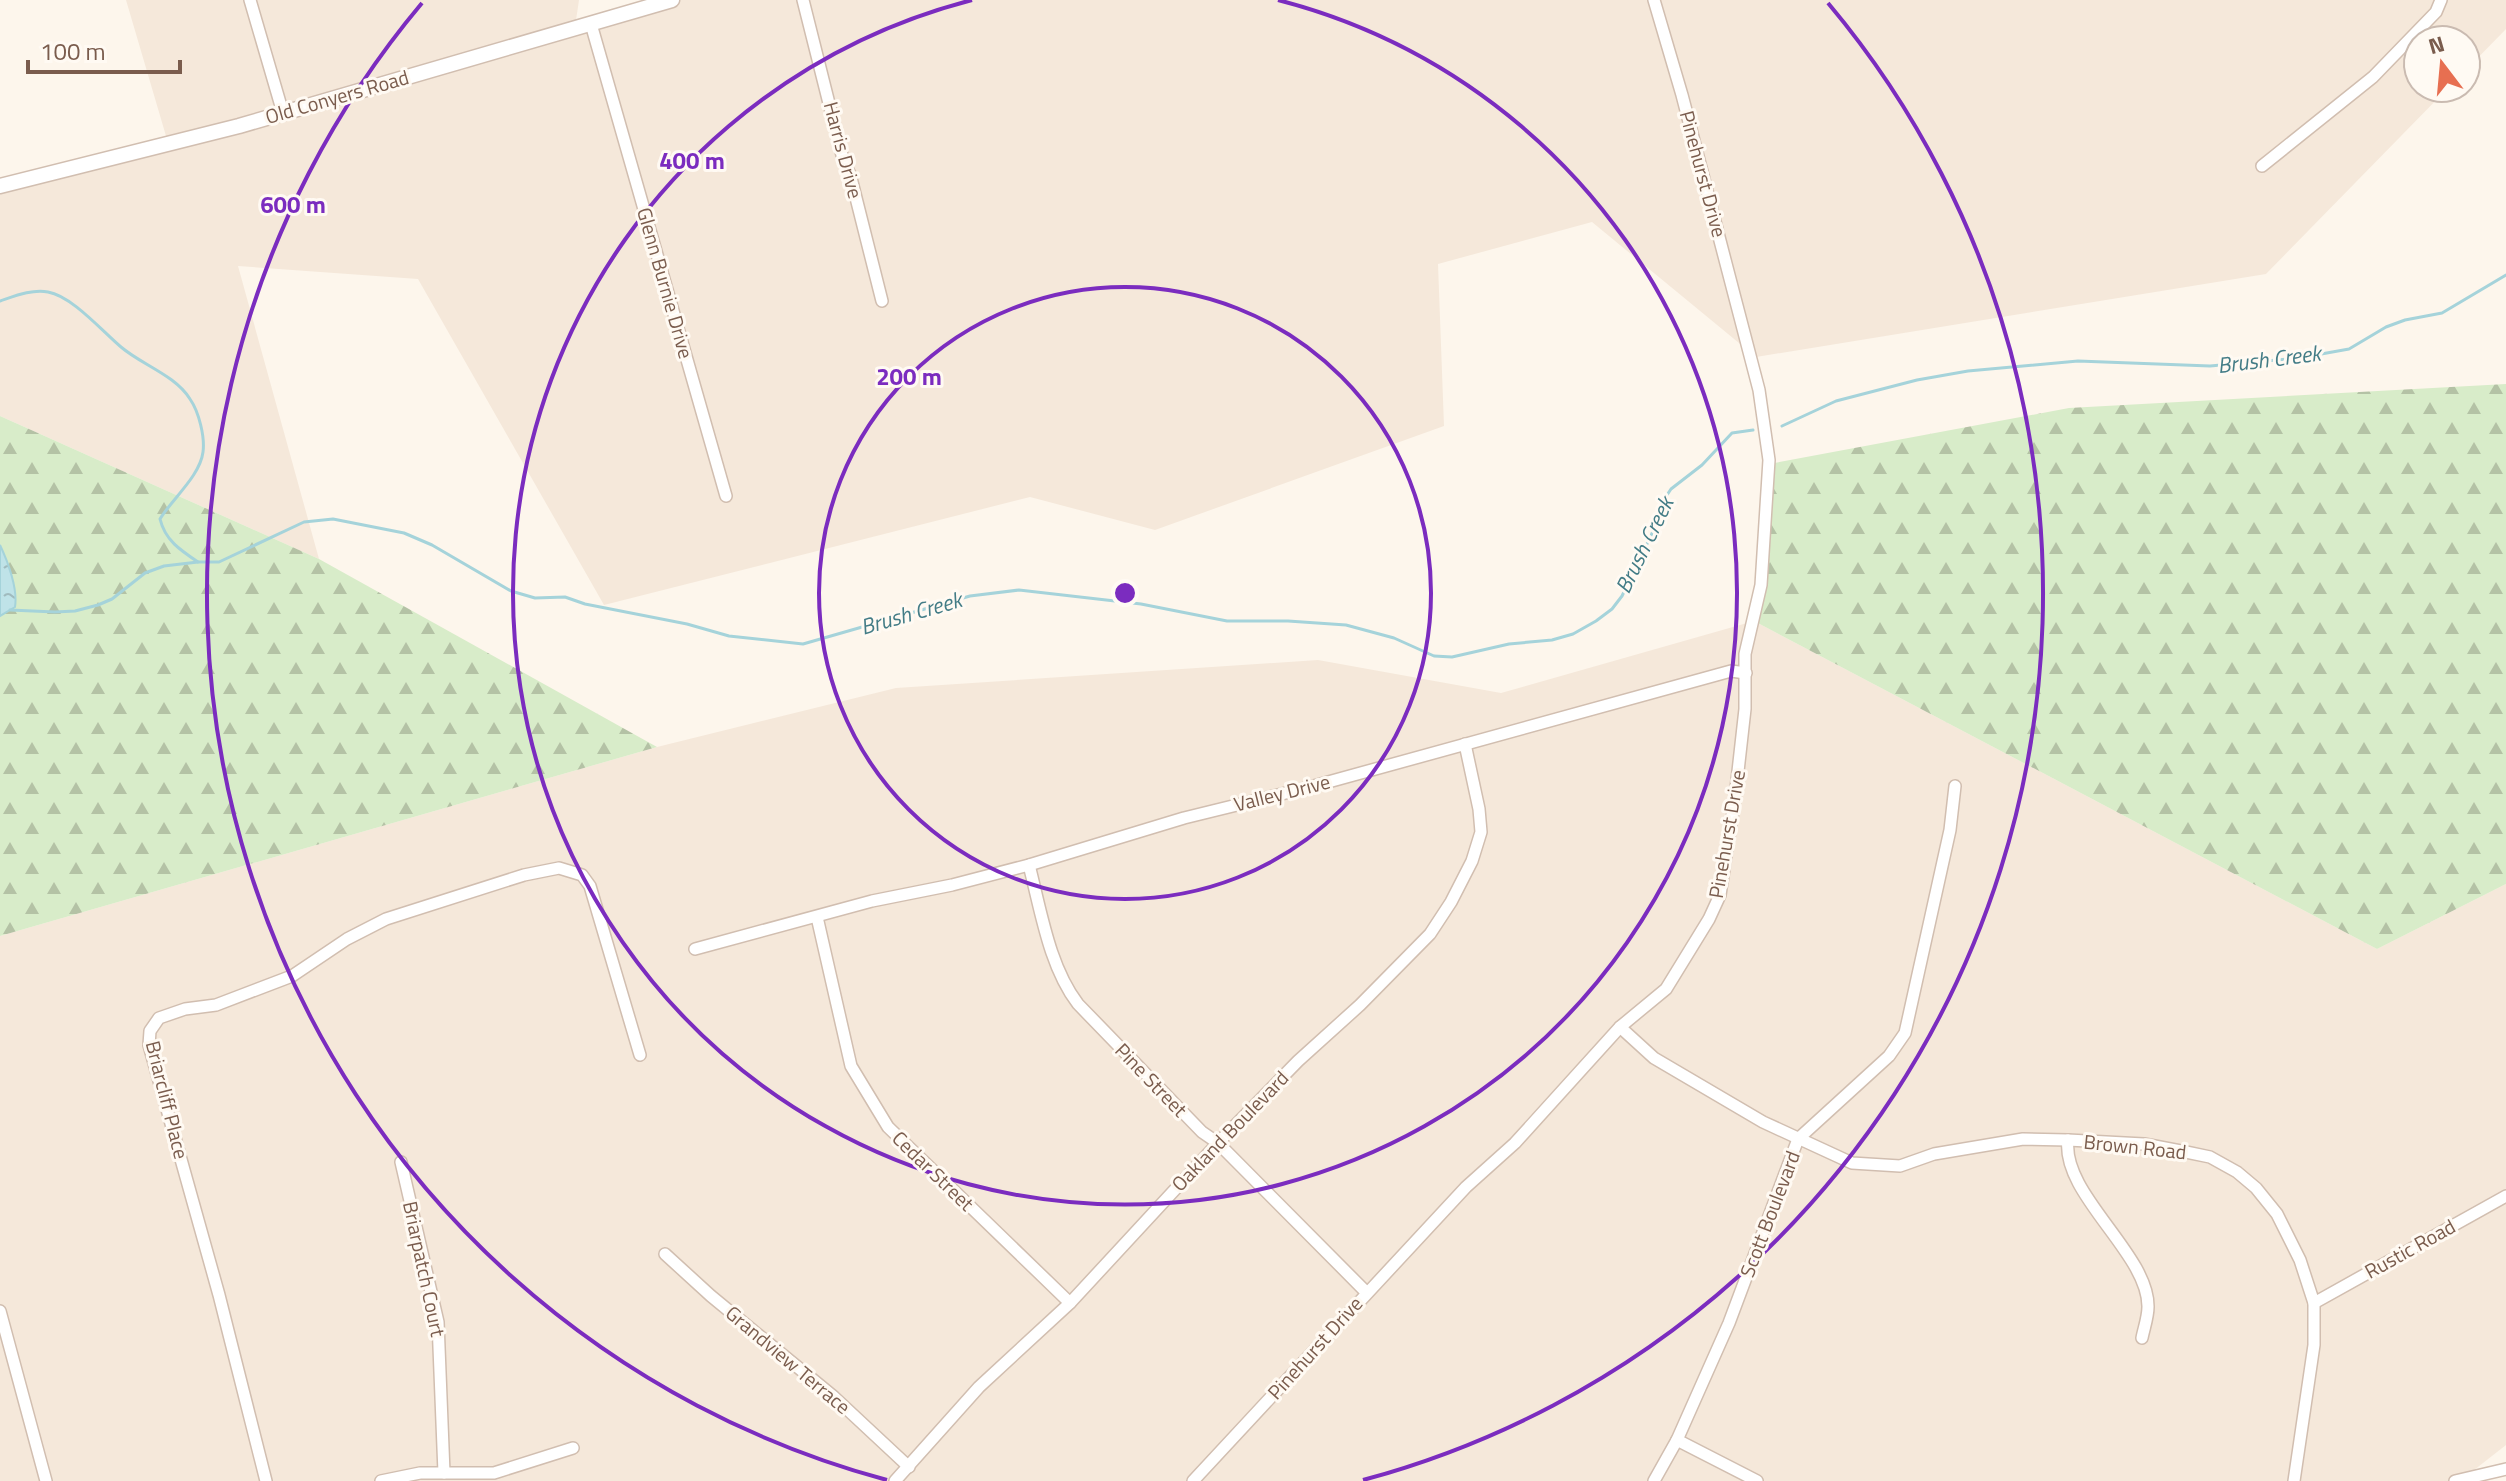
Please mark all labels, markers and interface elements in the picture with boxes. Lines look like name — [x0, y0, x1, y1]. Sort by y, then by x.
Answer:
scale bar — [28, 24, 180, 74]
north arrow — [2402, 24, 2482, 104]
text: N — [2424, 26, 2449, 63]
text: 100 m — [40, 33, 106, 69]
street label: Old Conyers Road — [261, 61, 412, 132]
street label: Harris Drive — [816, 98, 871, 202]
street label: Pinehurst Drive — [1672, 107, 1735, 241]
text: 400 m — [659, 142, 725, 178]
text: 600 m — [260, 186, 326, 222]
street label: Glenn Burnie Drive — [629, 204, 702, 362]
water label: Brush Creek — [2215, 336, 2325, 382]
text: 200 m — [876, 358, 942, 394]
water label: Brush Creek — [1606, 489, 1683, 599]
centre of rings — [1111, 579, 1139, 607]
water label: Brush Creek — [856, 582, 968, 644]
street label: Valley Drive — [1231, 766, 1333, 819]
street label: Pinehurst Drive — [1700, 767, 1753, 901]
street label: Pine Street — [1108, 1035, 1195, 1124]
street label: Briarcliff Place — [138, 1037, 197, 1162]
street label: Oakland Boulevard — [1164, 1063, 1296, 1198]
street label: Cedar Street — [885, 1123, 982, 1218]
street label: Brown Road — [2082, 1126, 2188, 1167]
street label: Scott Boulevard — [1731, 1146, 1808, 1282]
street label: Briarpatch Court — [395, 1198, 454, 1340]
street label: Rustic Road — [2359, 1211, 2461, 1286]
street label: Pinehurst Drive — [1260, 1289, 1370, 1406]
street label: Grandview Terrace — [719, 1298, 858, 1421]

